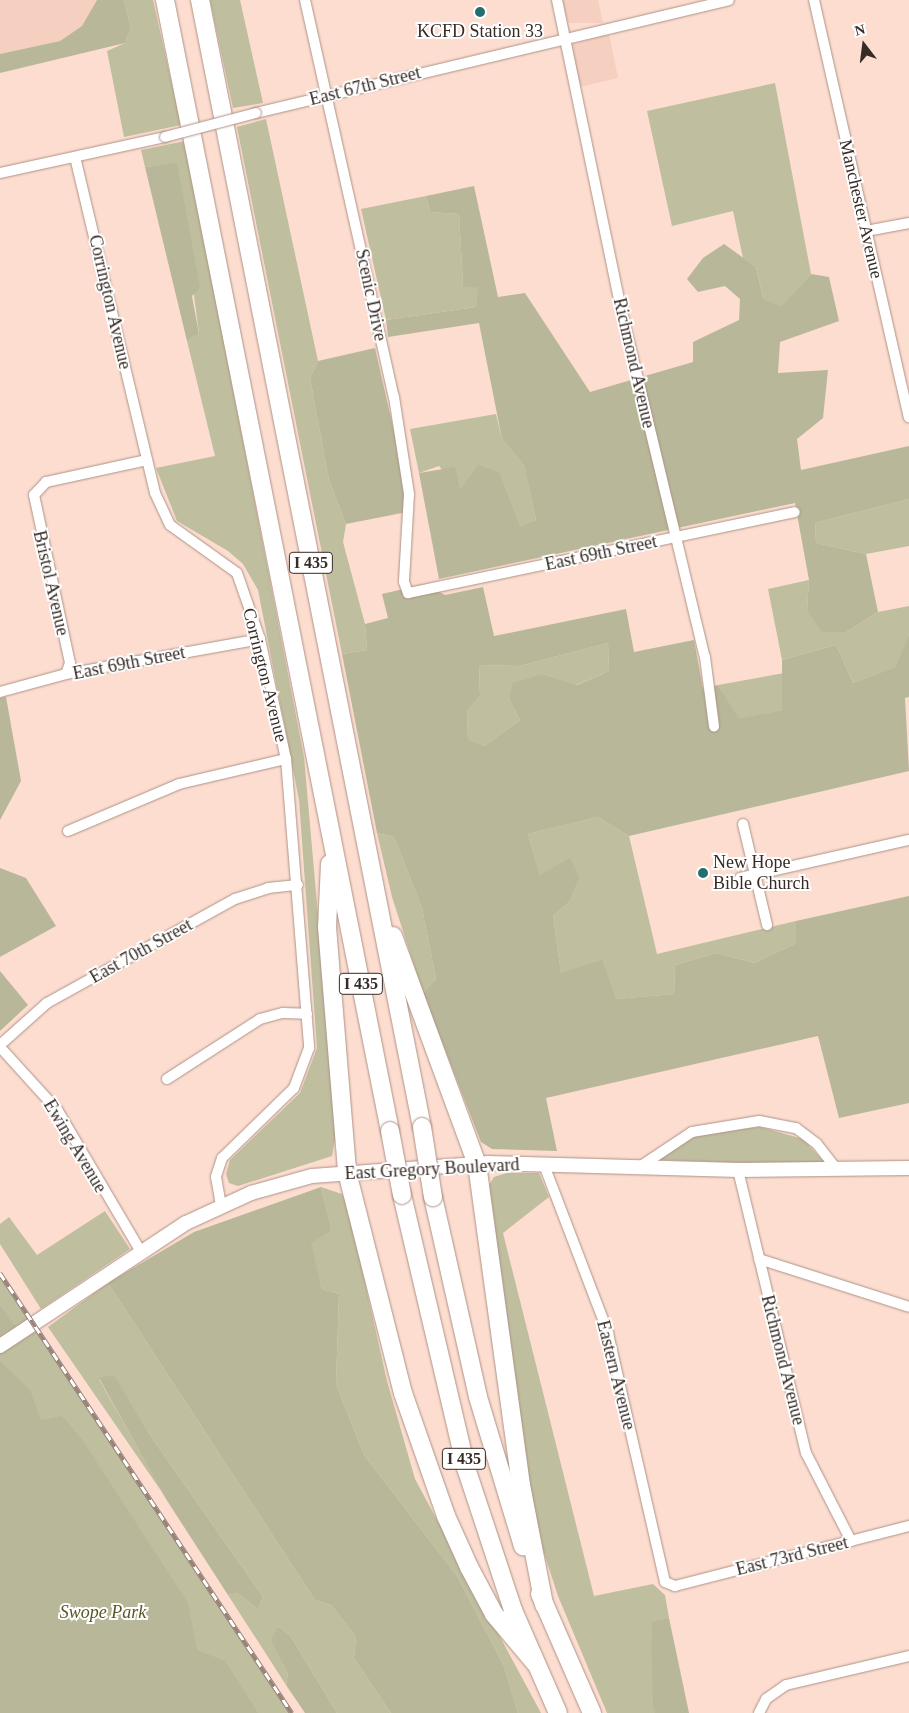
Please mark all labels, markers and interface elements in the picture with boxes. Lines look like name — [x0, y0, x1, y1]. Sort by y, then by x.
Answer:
marker: KCFD Station 33 — [474, 6, 486, 18]
place label: KCFD Station 33 — [417, 20, 543, 42]
north arrow — [839, 20, 889, 70]
text: N — [853, 21, 867, 39]
street label: East 67th Street — [307, 62, 423, 110]
street label: Manchester Avenue — [834, 137, 888, 281]
street label: Corrington Avenue — [84, 232, 136, 372]
street label: Scenic Drive — [351, 247, 391, 343]
street label: Richmond Avenue — [608, 295, 660, 431]
street label: Bristol Avenue — [28, 528, 74, 638]
street label: East 69th Street — [543, 531, 659, 575]
road number: I 435 — [288, 550, 334, 576]
street label: Corrington Avenue — [238, 605, 292, 745]
street label: East 69th Street — [71, 642, 187, 684]
place label: New Hope Bible Church — [713, 852, 809, 894]
marker: New Hope Bible Church — [697, 867, 709, 879]
street label: East 70th Street — [86, 914, 196, 988]
road number: I 435 — [338, 971, 384, 998]
street label: Ewing Avenue — [38, 1095, 112, 1197]
street label: East Gregory Boulevard — [344, 1154, 520, 1184]
street label: Richmond Avenue — [756, 1292, 810, 1428]
street label: Eastern Avenue — [592, 1318, 640, 1432]
road number: I 435 — [442, 1446, 486, 1472]
street label: East 73rd Street — [734, 1532, 850, 1580]
park label: Swope Park — [60, 1601, 146, 1623]

